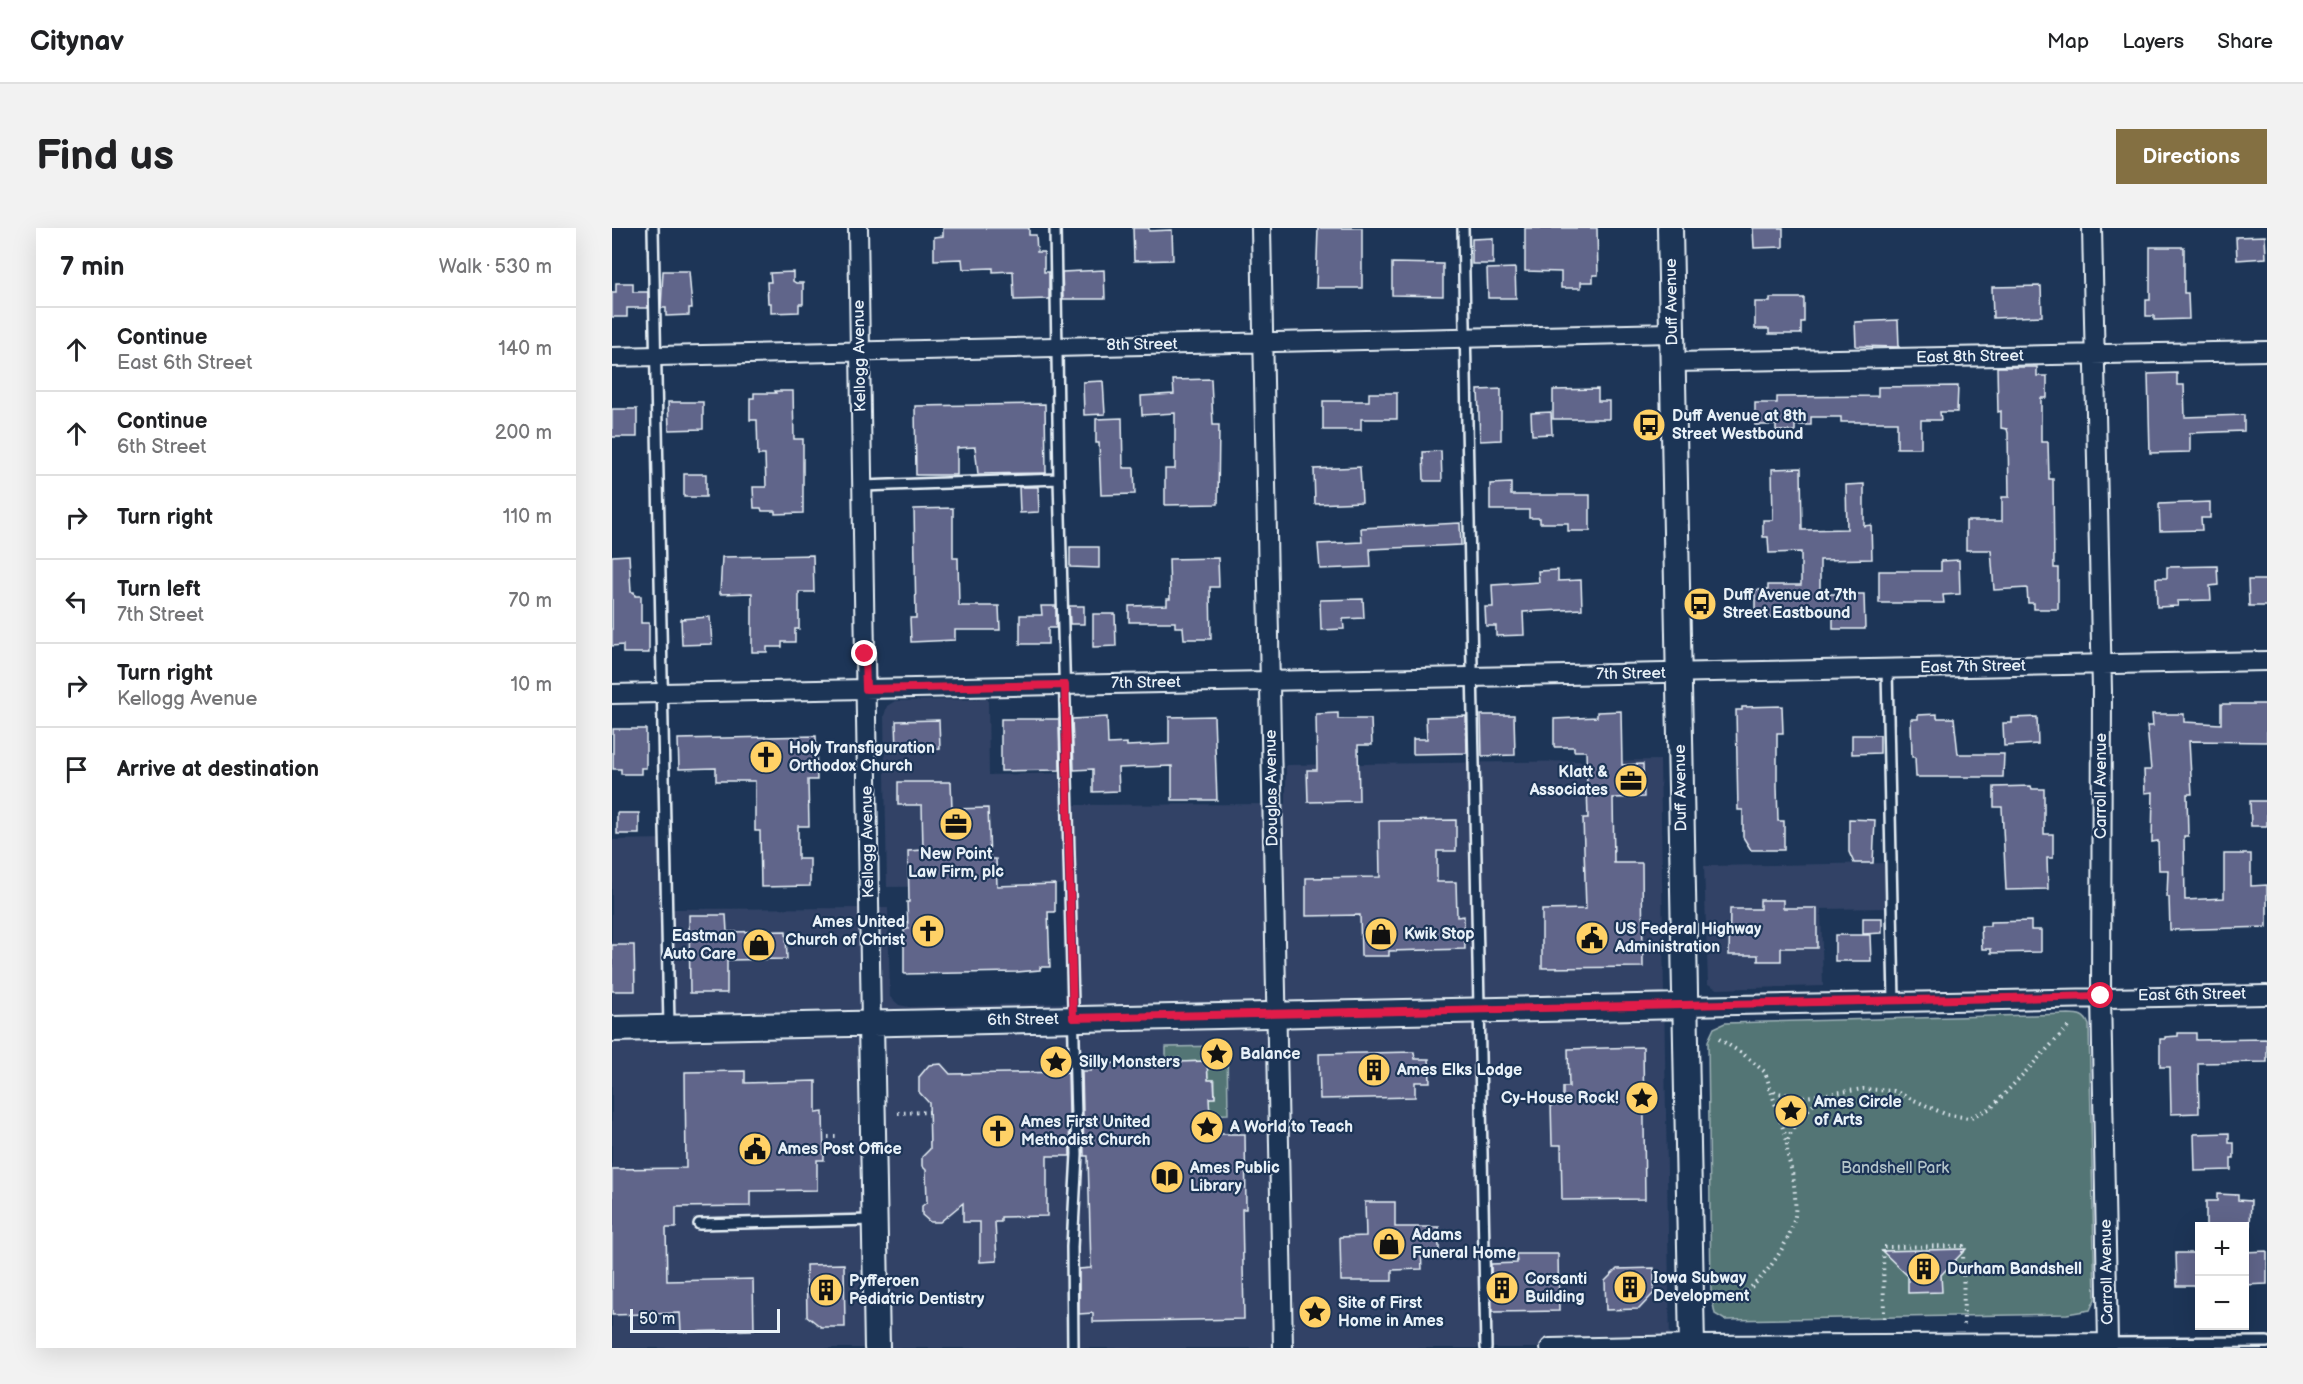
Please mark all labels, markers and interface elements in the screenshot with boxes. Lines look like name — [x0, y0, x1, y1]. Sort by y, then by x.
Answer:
text: Citynav — [30, 25, 124, 58]
text: Map — [2047, 29, 2089, 54]
text: Layers — [2122, 29, 2184, 54]
text: Share — [2217, 29, 2273, 54]
button: Directions — [2116, 129, 2267, 184]
text: Find us — [36, 131, 174, 182]
text: 7 min — [60, 252, 124, 283]
text: Walk · 530 m — [439, 255, 552, 279]
street label: Duff Avenue — [1662, 258, 1682, 346]
street label: Kellogg Avenue — [850, 299, 870, 412]
text: Continue — [117, 324, 207, 351]
icon: ahead — [60, 333, 93, 366]
street label: 8th Street — [1106, 335, 1178, 355]
text: 140 m — [498, 337, 552, 361]
street label: East 8th Street — [1916, 347, 2024, 367]
text: East 6th Street — [117, 351, 252, 375]
bus stop icon: Duff Avenue at 8th Street Westbound — [1631, 407, 1667, 443]
place label: Duff Avenue at 8th Street Westbound — [1672, 407, 1807, 444]
text: Continue — [117, 408, 207, 435]
icon: ahead — [60, 417, 93, 450]
text: 200 m — [495, 421, 552, 445]
text: 6th Street — [117, 435, 206, 459]
icon: right — [60, 501, 93, 534]
text: Turn right — [117, 504, 213, 531]
text: 110 m — [503, 505, 552, 529]
text: Turn left — [117, 576, 201, 603]
icon: left — [60, 585, 93, 618]
bus stop icon: Duff Avenue at 7th Street Eastbound — [1682, 586, 1718, 622]
place label: Duff Avenue at 7th Street Eastbound — [1723, 586, 1857, 623]
text: 70 m — [508, 589, 552, 613]
text: 7th Street — [117, 603, 204, 627]
route end — [851, 640, 877, 666]
street label: East 7th Street — [1920, 657, 2026, 677]
text: Turn right — [117, 660, 213, 687]
street label: 7th Street — [1596, 664, 1666, 684]
icon: right — [60, 669, 93, 702]
text: 10 m — [511, 673, 552, 697]
street label: 7th Street — [1111, 673, 1181, 693]
text: Kellogg Avenue — [117, 687, 257, 711]
street label: Douglas Avenue — [1261, 729, 1283, 847]
street label: Carroll Avenue — [2092, 733, 2111, 839]
church icon: Holy Transfiguration Orthodox Church — [748, 739, 784, 775]
place label: Holy Transfiguration Orthodox Church — [789, 739, 935, 776]
street label: Duff Avenue — [1671, 744, 1691, 832]
icon: arrive — [60, 753, 93, 786]
text: Arrive at destination — [117, 756, 319, 783]
place label: Klatt & Associates — [1529, 763, 1608, 800]
office icon: Klatt & Associates — [1613, 763, 1649, 799]
street label: Kellogg Avenue — [858, 785, 878, 898]
office icon: New Point Law Firm, plc — [938, 806, 974, 842]
place label: New Point Law Firm, plc — [908, 845, 1004, 882]
place label: Ames United Church of Christ — [785, 913, 906, 950]
church icon: Ames United Church of Christ — [910, 913, 946, 949]
shop icon: Kwik Stop — [1363, 916, 1399, 952]
public building icon: US Federal Highway Administration — [1574, 920, 1610, 956]
place label: US Federal Highway Administration — [1614, 920, 1762, 957]
place label: Kwik Stop — [1404, 925, 1475, 944]
place label: Eastman Auto Care — [662, 927, 736, 964]
shop icon: Eastman Auto Care — [741, 927, 777, 963]
route start — [2087, 982, 2113, 1008]
street label: East 6th Street — [2138, 985, 2246, 1005]
street label: 6th Street — [987, 1010, 1059, 1030]
place icon: Balance — [1199, 1036, 1235, 1072]
place icon: Silly Monsters — [1038, 1044, 1074, 1080]
place label: Balance — [1240, 1045, 1301, 1064]
building icon: Ames Elks Lodge — [1356, 1052, 1392, 1088]
place label: Silly Monsters — [1079, 1053, 1180, 1072]
place label: Ames Elks Lodge — [1396, 1061, 1522, 1080]
place icon: Cy-House Rock! — [1624, 1080, 1660, 1116]
place label: Cy-House Rock! — [1501, 1089, 1619, 1108]
place icon: Ames Circle of Arts — [1773, 1093, 1809, 1129]
place label: Ames Circle of Arts — [1813, 1093, 1902, 1130]
place icon: A World to Teach — [1189, 1109, 1225, 1145]
church icon: Ames First United Methodist Church — [980, 1113, 1016, 1149]
place label: Ames First United Methodist Church — [1020, 1113, 1151, 1150]
place label: A World to Teach — [1229, 1118, 1353, 1137]
public building icon: Ames Post Office — [737, 1131, 773, 1167]
place label: Ames Post Office — [777, 1140, 902, 1159]
library icon: Ames Public Library — [1149, 1159, 1185, 1195]
place label: Ames Public Library — [1189, 1159, 1280, 1196]
park label: Bandshell Park — [1841, 1159, 1949, 1178]
street label: Carroll Avenue — [2097, 1218, 2117, 1325]
map controls — [2195, 1222, 2249, 1330]
button: + — [2195, 1222, 2249, 1276]
shop icon: Adams Funeral Home — [1371, 1226, 1407, 1262]
place label: Adams Funeral Home — [1411, 1226, 1516, 1263]
building icon: Durham Bandshell — [1906, 1251, 1942, 1287]
place label: Durham Bandshell — [1947, 1260, 2082, 1279]
building icon: Iowa Subway Development — [1612, 1269, 1648, 1305]
place label: Iowa Subway Development — [1653, 1269, 1750, 1306]
building icon: Corsanti Building — [1484, 1270, 1520, 1306]
place label: Corsanti Building — [1525, 1270, 1587, 1307]
building icon: Pyfferoen Pediatric Dentistry — [808, 1272, 844, 1308]
place label: Pyfferoen Pediatric Dentistry — [849, 1272, 985, 1309]
button: − — [2195, 1276, 2249, 1330]
place icon: Site of First Home in Ames — [1297, 1294, 1333, 1330]
place label: Site of First Home in Ames — [1338, 1294, 1444, 1331]
scale bar — [630, 1306, 780, 1334]
text: 50 m — [639, 1310, 675, 1329]

